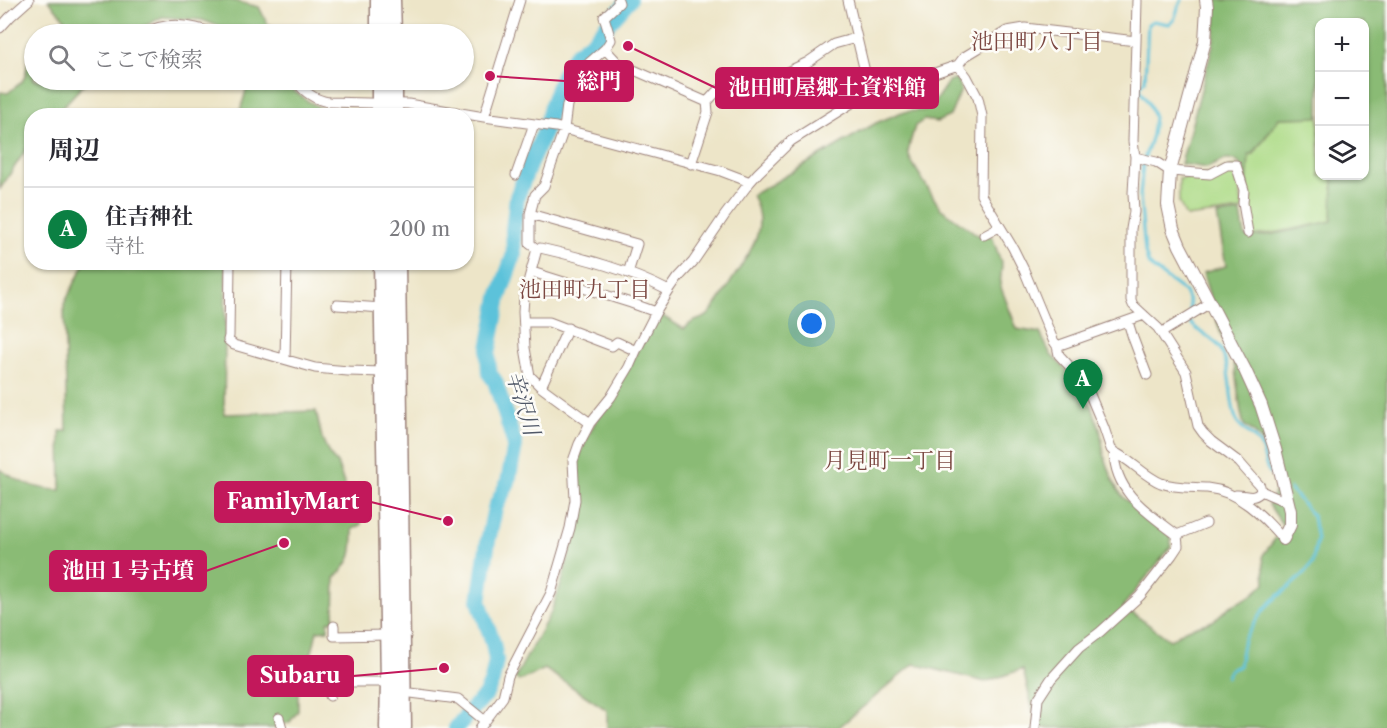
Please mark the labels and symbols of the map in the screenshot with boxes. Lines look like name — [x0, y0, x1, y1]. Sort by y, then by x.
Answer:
district label: 池田町八丁目 — [971, 28, 1103, 55]
callout: 総門 — [565, 61, 633, 101]
text: 総門 — [577, 68, 621, 95]
callout: 池田町屋郷土資料館 — [716, 68, 938, 108]
text: 池田町屋郷土資料館 — [728, 74, 926, 101]
district label: 池田町九丁目 — [519, 276, 651, 303]
your location — [797, 309, 826, 338]
pin: A — [1064, 360, 1102, 409]
water label: 辛沢川 — [500, 367, 546, 440]
district label: 月見町一丁目 — [824, 447, 956, 474]
callout: FamilyMart — [215, 482, 371, 522]
text: FamilyMart — [227, 488, 359, 515]
callout: 池田１号古墳 — [50, 551, 206, 591]
text: 池田１号古墳 — [62, 557, 194, 584]
callout: Subaru — [248, 656, 353, 696]
text: Subaru — [259, 662, 341, 689]

